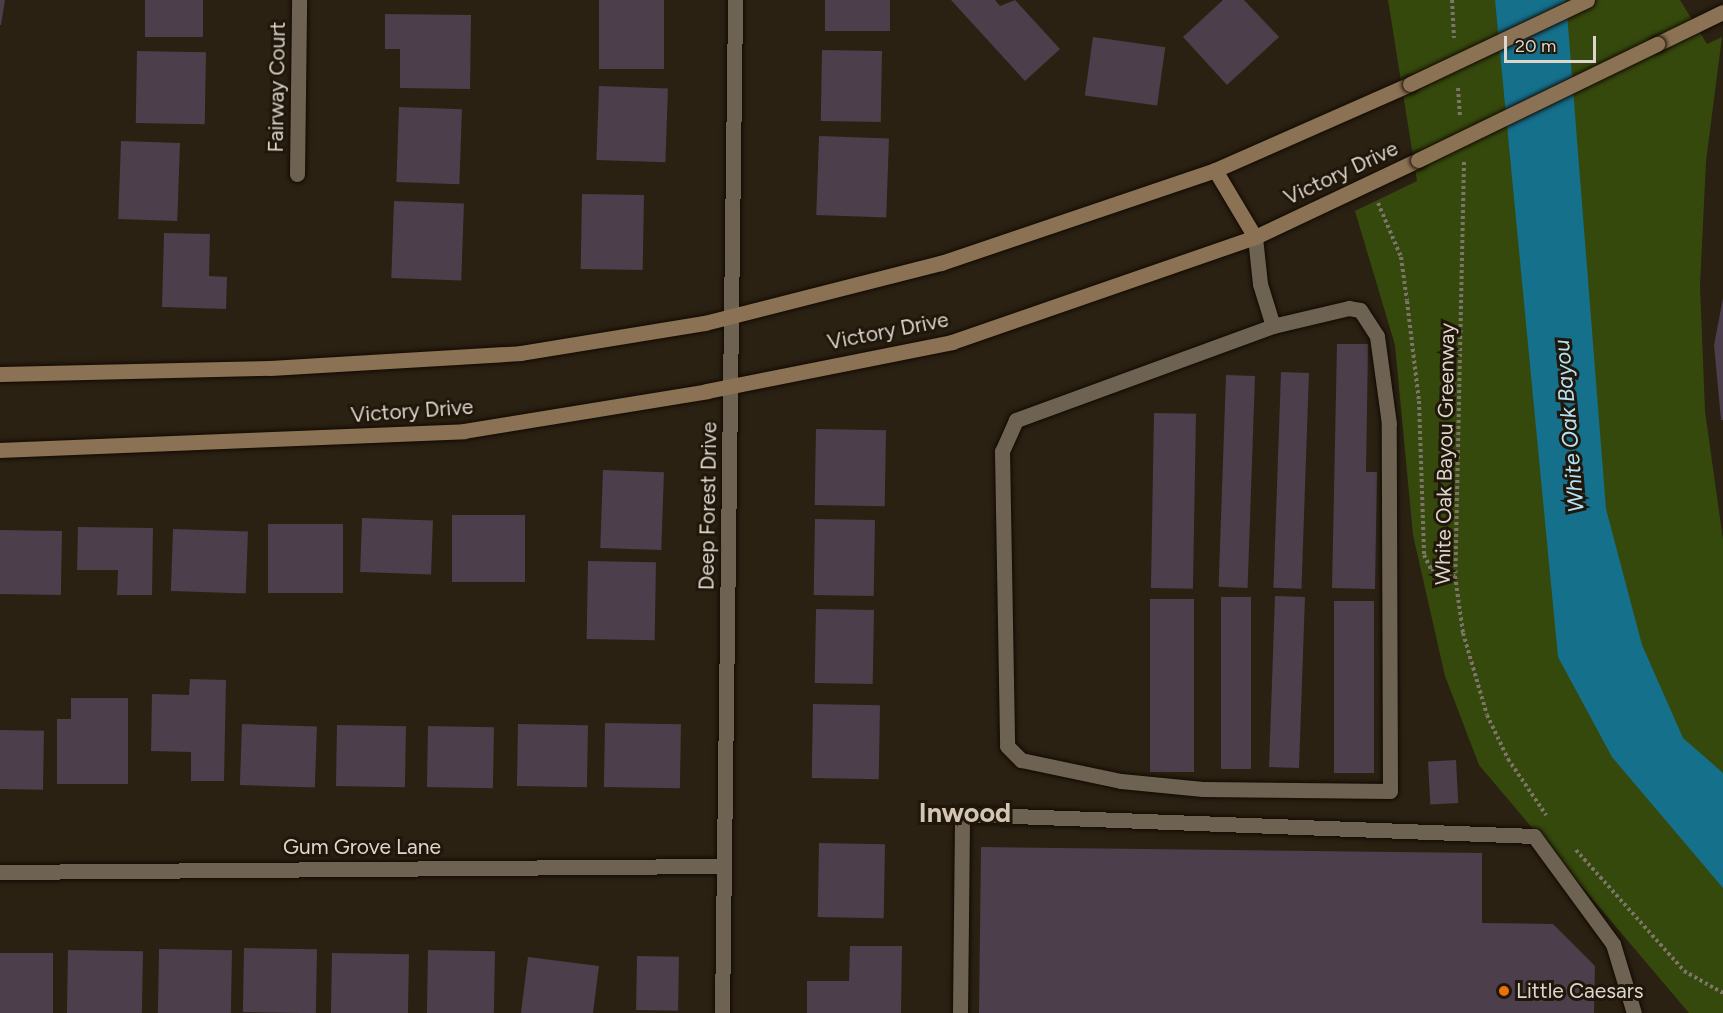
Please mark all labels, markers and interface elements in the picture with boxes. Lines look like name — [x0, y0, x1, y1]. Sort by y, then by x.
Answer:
street label: Fairway Court — [263, 21, 291, 153]
scale bar — [1507, 24, 1598, 62]
text: 20 m — [1515, 35, 1556, 57]
street label: Victory Drive — [1280, 136, 1402, 210]
street label: Victory Drive — [825, 307, 951, 355]
street label: White Oak Bayou Greenway — [1430, 323, 1460, 585]
water label: White Oak Bayou — [1548, 339, 1590, 513]
street label: Victory Drive — [350, 394, 474, 428]
street label: Deep Forest Drive — [694, 422, 722, 590]
district label: Inwood — [919, 797, 1011, 829]
street label: Gum Grove Lane — [283, 834, 441, 860]
place label: Little Caesars — [1516, 978, 1644, 1004]
marker: Little Caesars — [1497, 984, 1511, 998]

